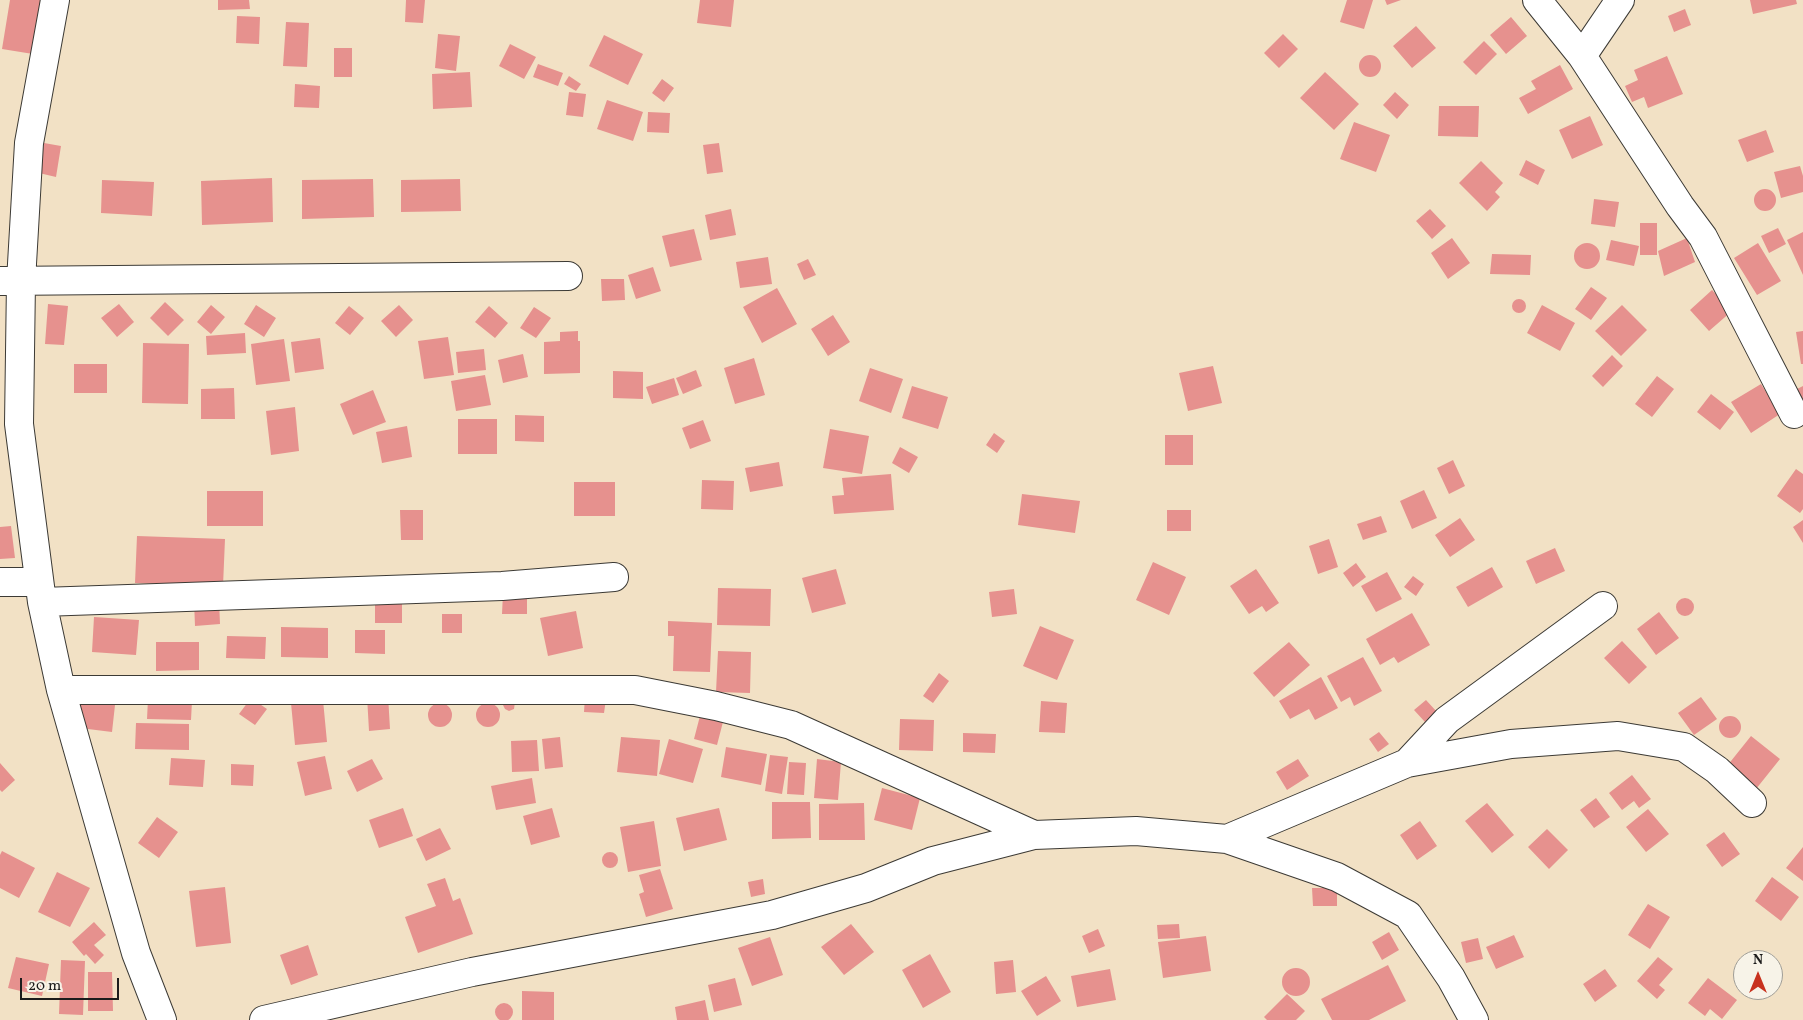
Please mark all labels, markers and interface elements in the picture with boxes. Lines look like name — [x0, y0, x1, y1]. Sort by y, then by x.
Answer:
north arrow — [1733, 950, 1783, 1000]
text: N — [1753, 951, 1763, 970]
scale bar — [22, 968, 121, 1000]
text: 20 m — [28, 976, 61, 997]

